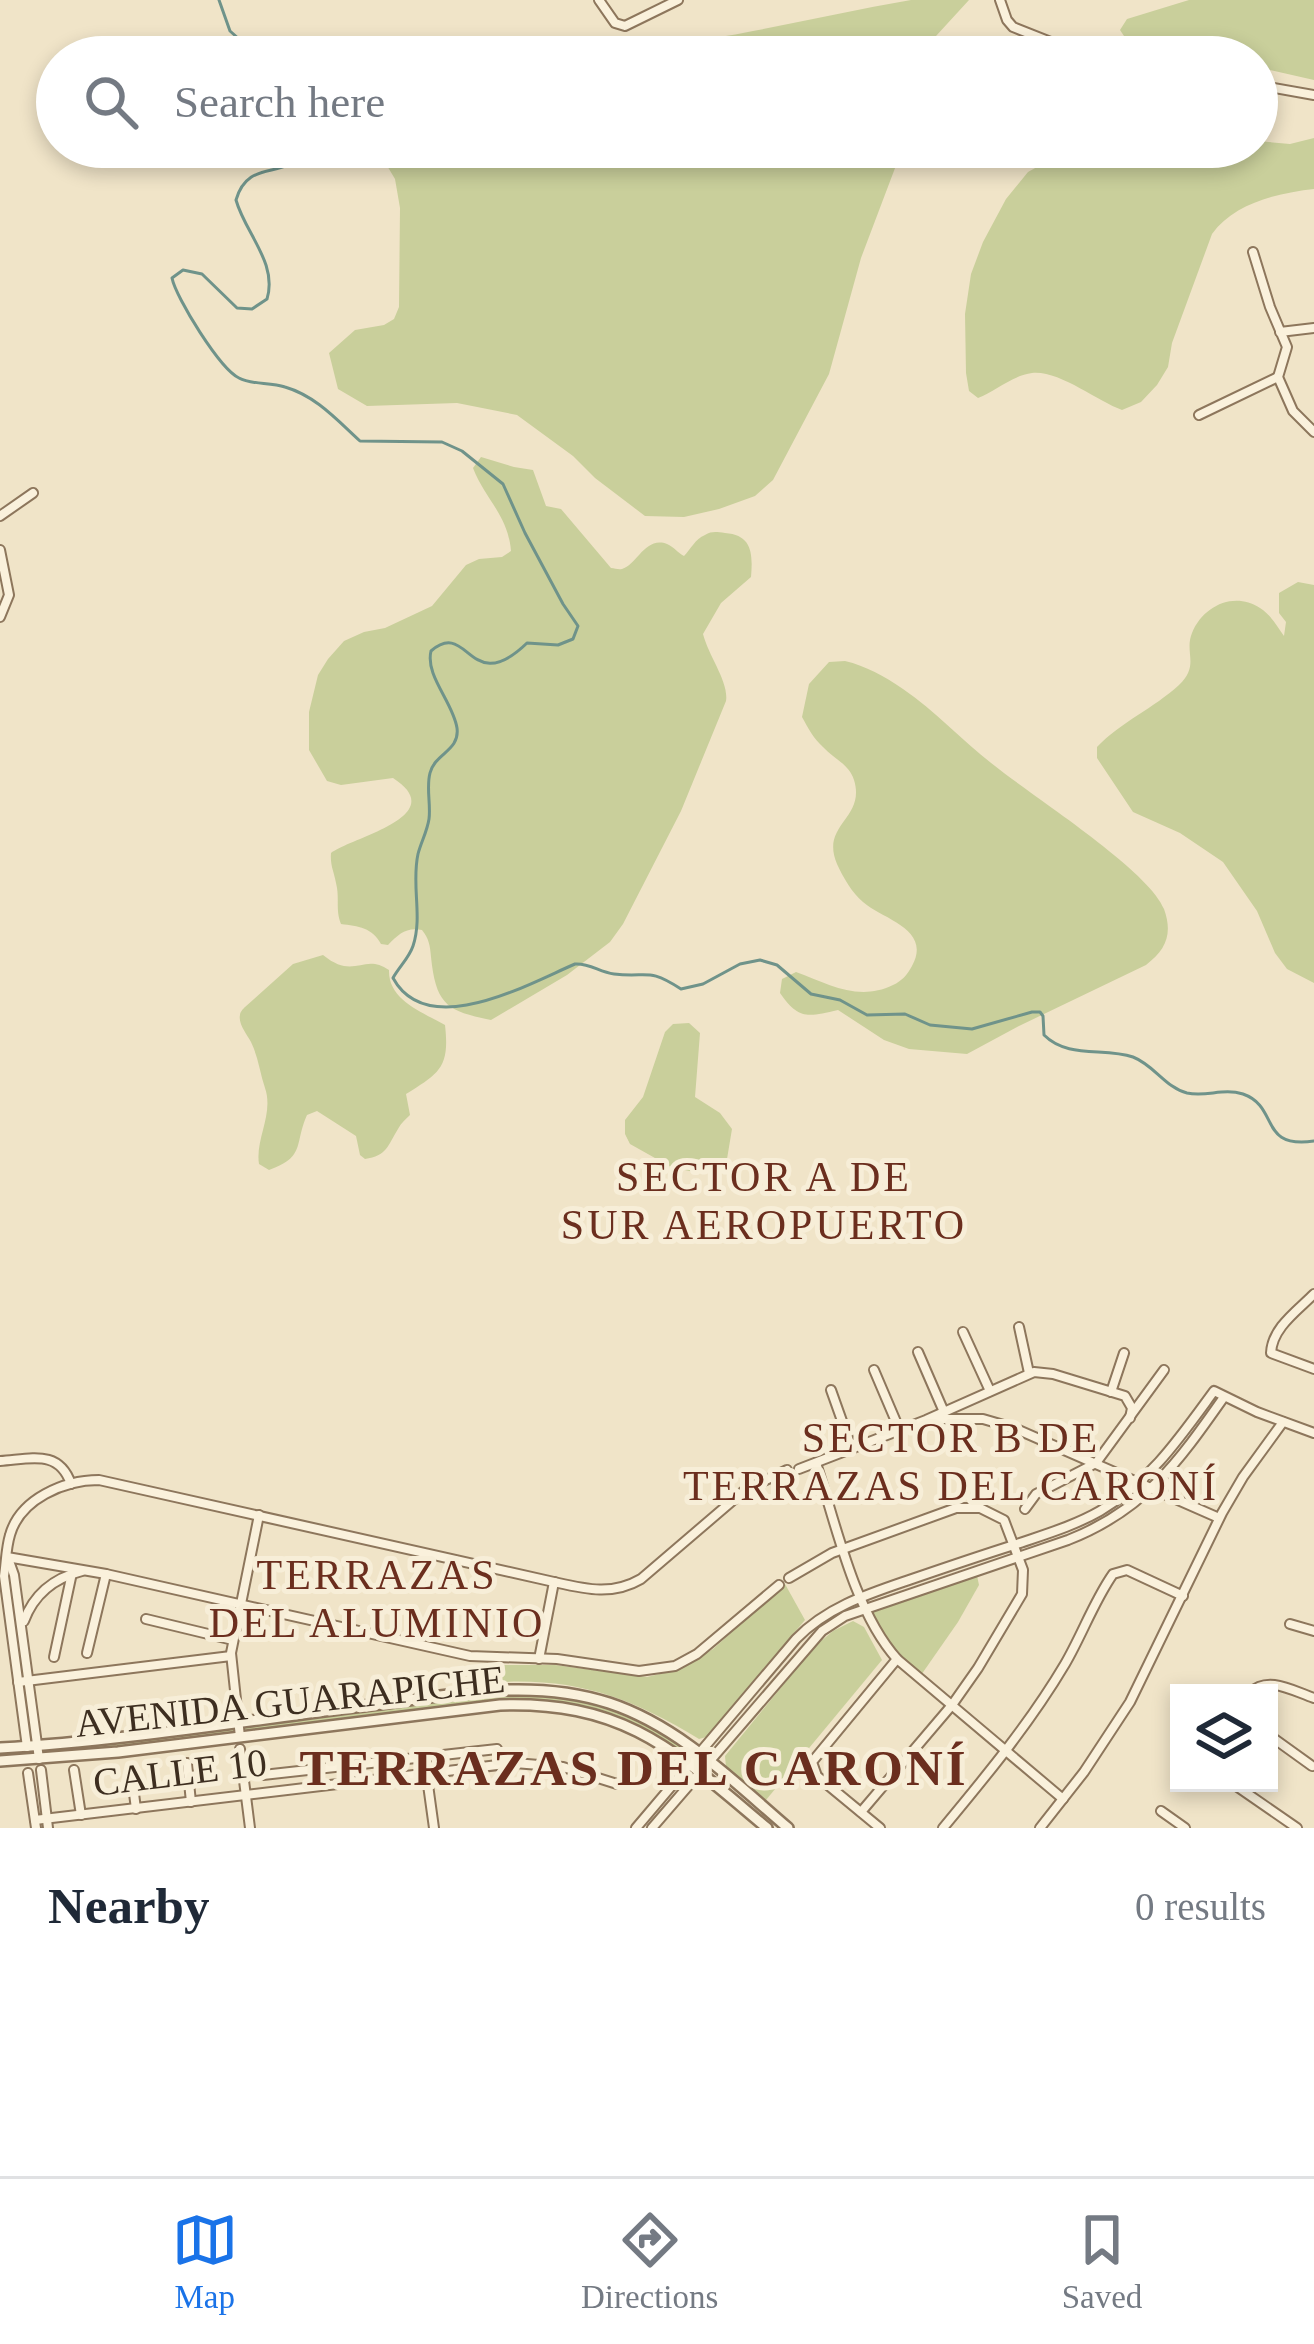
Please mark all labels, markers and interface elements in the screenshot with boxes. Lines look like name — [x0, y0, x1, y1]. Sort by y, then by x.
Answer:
search box — [36, 36, 1278, 168]
icon: search — [78, 69, 144, 135]
text: Search here — [174, 77, 385, 127]
district label: SECTOR A DE SUR AEROPUERTO — [561, 1154, 967, 1248]
district label: SECTOR B DE TERRAZAS DEL CARONÍ — [683, 1415, 1219, 1509]
district label: TERRAZAS DEL ALUMINIO — [209, 1552, 545, 1646]
street label: AVENIDA GUARAPICHE — [73, 1657, 507, 1745]
map controls — [1170, 1684, 1278, 1792]
button: layers — [1170, 1684, 1278, 1792]
street label: CALLE 10 — [91, 1740, 269, 1804]
district label: TERRAZAS DEL CARONÍ — [299, 1740, 969, 1796]
text: Nearby — [48, 1878, 209, 1934]
text: 0 results — [1135, 1885, 1266, 1928]
tab: Map — [172, 2207, 238, 2316]
tab: Directions — [581, 2207, 718, 2316]
tab: Saved — [1062, 2207, 1142, 2316]

